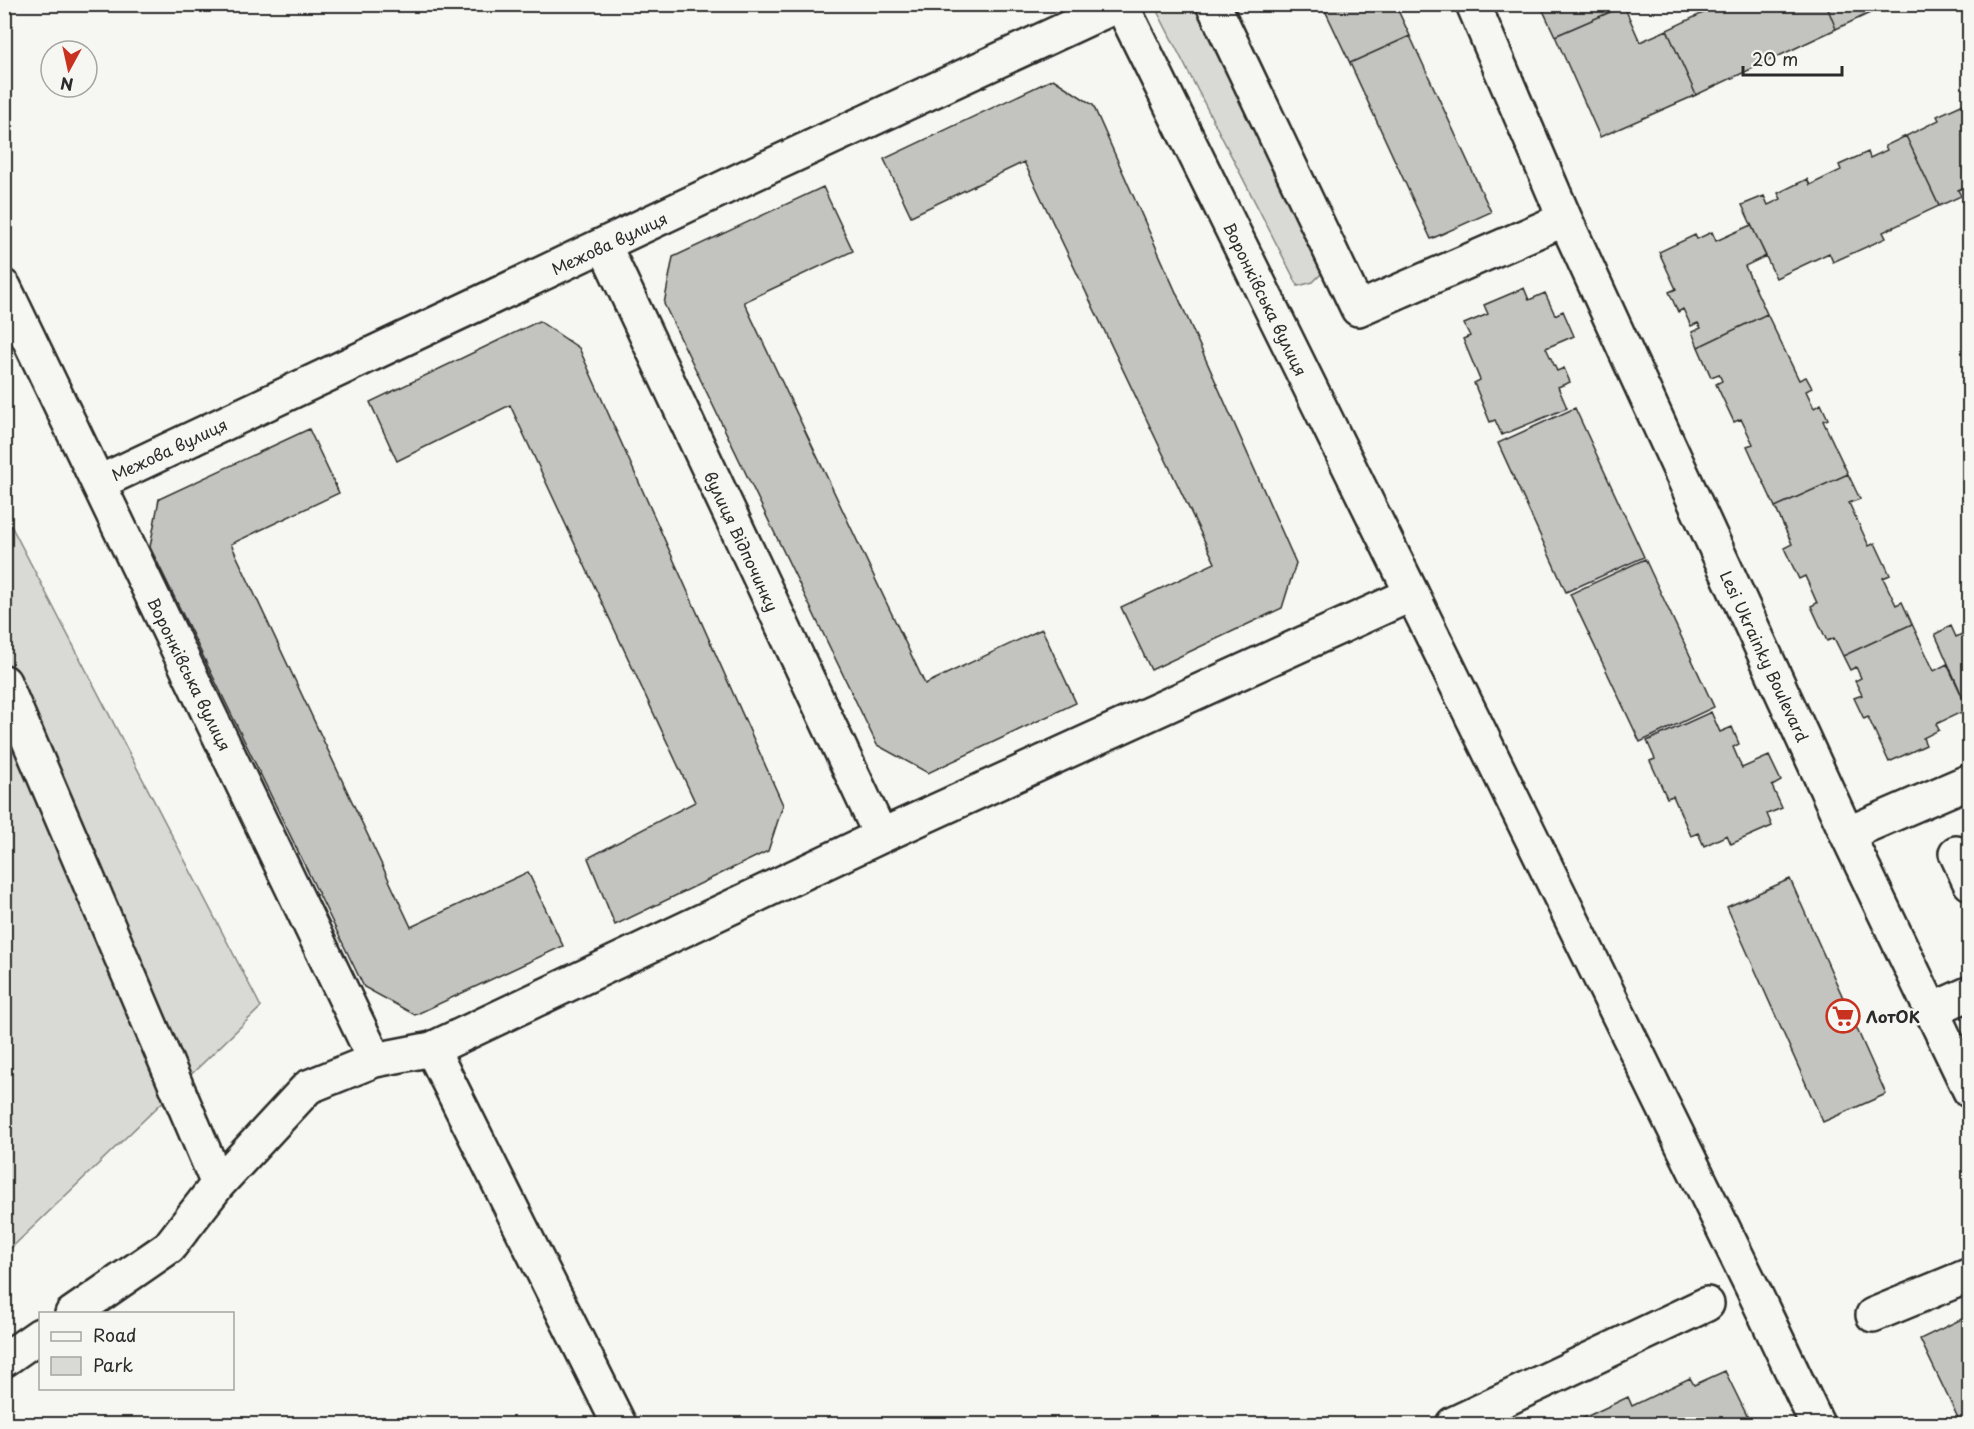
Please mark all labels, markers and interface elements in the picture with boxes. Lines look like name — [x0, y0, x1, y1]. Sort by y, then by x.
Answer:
north arrow — [39, 39, 99, 99]
scale bar — [1743, 39, 1842, 77]
text: 20 m — [1752, 45, 1798, 72]
text: N — [59, 72, 75, 98]
street label: Межова вулиця — [547, 206, 671, 280]
street label: Воронківська вулиця — [1218, 218, 1314, 380]
street label: Межова вулиця — [107, 412, 231, 486]
street label: вулиця Відпочинку — [699, 467, 785, 615]
street label: Lesi Ukrainky Boulevard — [1715, 567, 1815, 746]
street label: Воронківська вулиця — [142, 593, 238, 755]
supermarket icon: ЛотОК — [1825, 998, 1861, 1034]
place label: ЛотОК — [1866, 1004, 1920, 1028]
legend — [39, 1312, 234, 1390]
text: Road — [93, 1321, 137, 1348]
text: Park — [93, 1351, 133, 1378]

